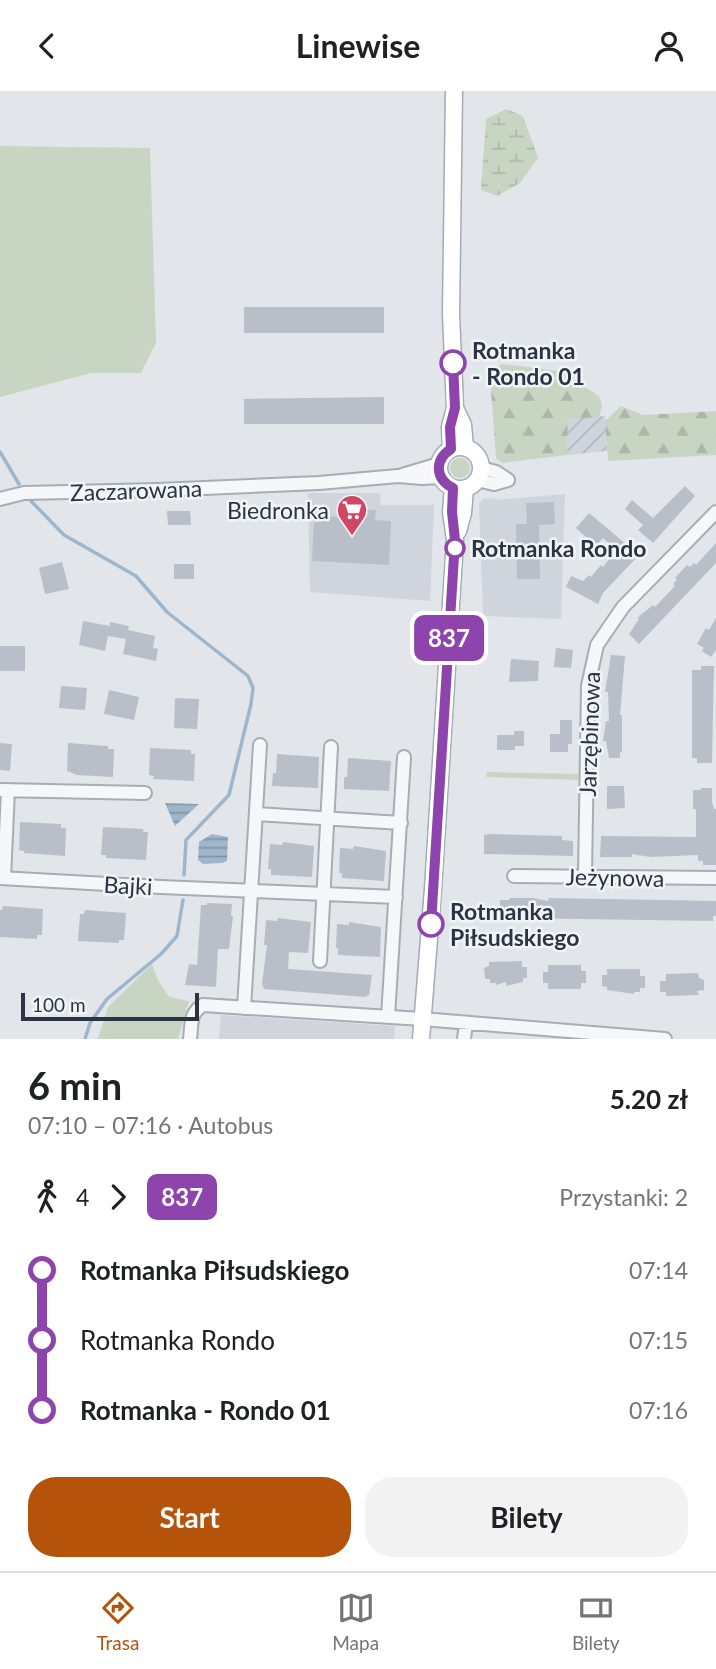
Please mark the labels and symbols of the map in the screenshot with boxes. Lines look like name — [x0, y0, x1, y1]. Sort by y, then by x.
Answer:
place label: Rotmanka - Rondo 01 — [472, 336, 585, 390]
marker: Rotmanka - Rondo 01 — [440, 350, 466, 376]
street label: Zaczarowana — [69, 474, 203, 506]
supermarket icon: Biedronka — [335, 493, 369, 537]
place label: Biedronka — [227, 496, 329, 524]
place label: Rotmanka Rondo — [471, 534, 647, 562]
marker: Rotmanka Rondo — [445, 538, 465, 558]
line badge: 837 — [409, 615, 489, 661]
street label: Jarzębinowa — [573, 671, 605, 797]
street label: Jeżynowa — [565, 862, 665, 892]
street label: Bajki — [103, 870, 153, 900]
place label: Rotmanka Piłsudskiego — [450, 897, 579, 951]
marker: Rotmanka Piłsudskiego — [418, 911, 444, 937]
scale bar — [21, 990, 200, 1022]

